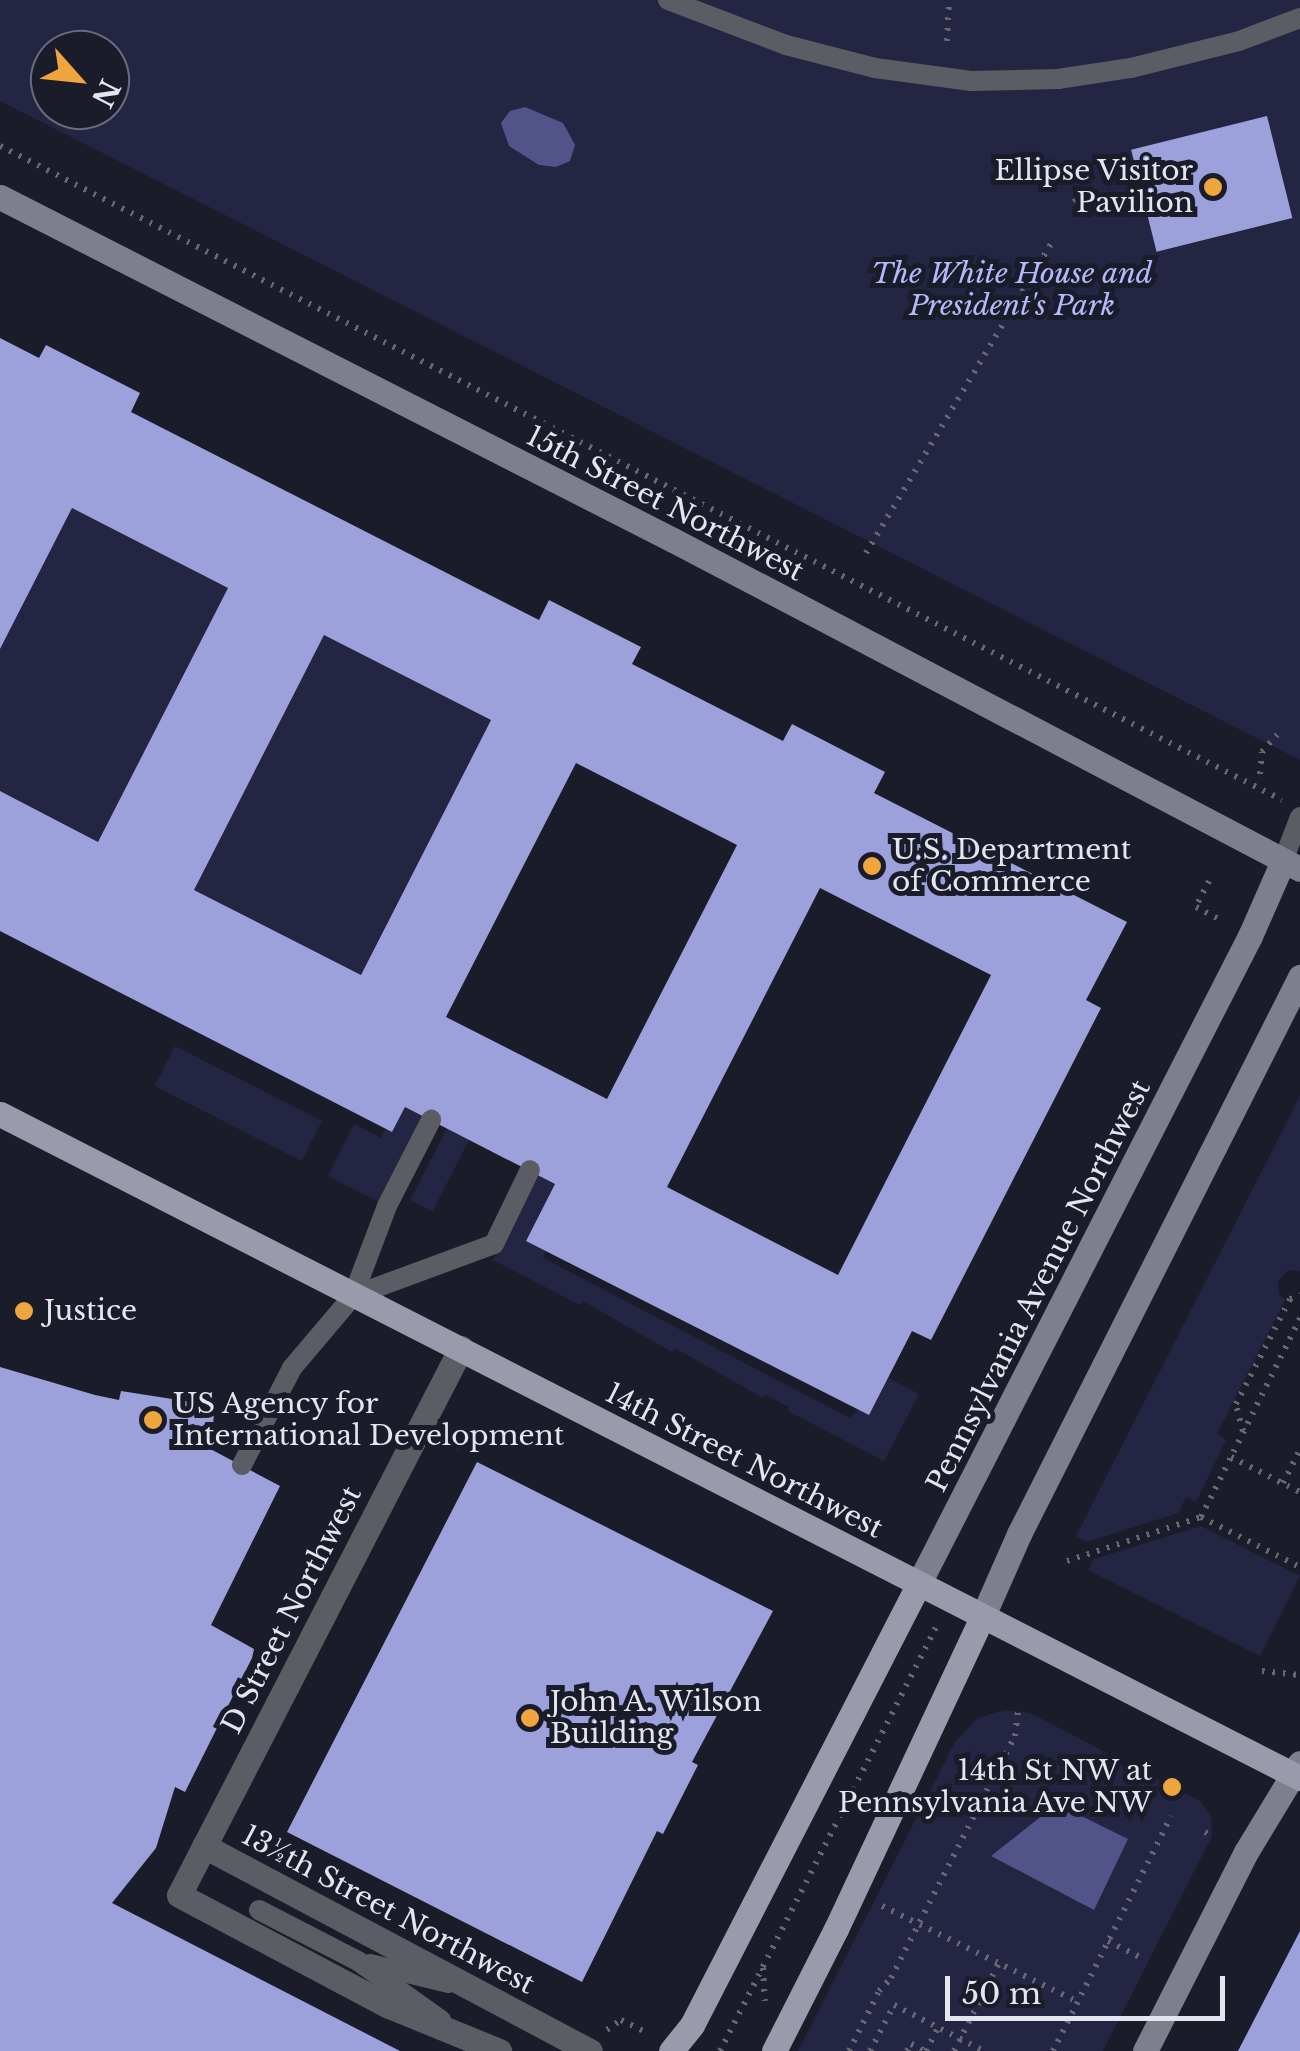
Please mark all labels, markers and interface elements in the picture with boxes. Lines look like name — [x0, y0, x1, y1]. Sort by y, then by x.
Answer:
north arrow — [30, 30, 130, 130]
text: N — [84, 73, 127, 113]
place label: Ellipse Visitor Pavilion — [993, 154, 1193, 220]
marker: Ellipse Visitor Pavilion — [1202, 176, 1224, 198]
park label: The White House and President's Park — [871, 257, 1153, 323]
street label: 15th Street Northwest — [521, 419, 809, 589]
place label: U.S. Department of Commerce — [892, 833, 1131, 899]
marker: U.S. Department of Commerce — [861, 855, 883, 877]
street label: Pennsylvania Avenue Northwest — [920, 1074, 1158, 1498]
place label: Justice — [44, 1294, 137, 1328]
marker: Justice — [13, 1300, 35, 1322]
street label: 14th Street Northwest — [600, 1376, 888, 1546]
place label: US Agency for International Development — [173, 1387, 564, 1453]
marker: US Agency for International Development — [142, 1409, 164, 1431]
street label: D Street Northwest — [215, 1481, 369, 1739]
place label: John A. Wilson Building — [550, 1685, 764, 1751]
marker: John A. Wilson Building — [519, 1707, 541, 1729]
place label: 14th St NW at Pennsylvania Ave NW — [836, 1754, 1152, 1820]
marker: 14th St NW at Pennsylvania Ave NW — [1161, 1776, 1183, 1798]
street label: 13½th Street Northwest — [236, 1818, 540, 2002]
scale bar — [950, 1956, 1230, 2018]
text: 50 m — [962, 1975, 1041, 2012]

